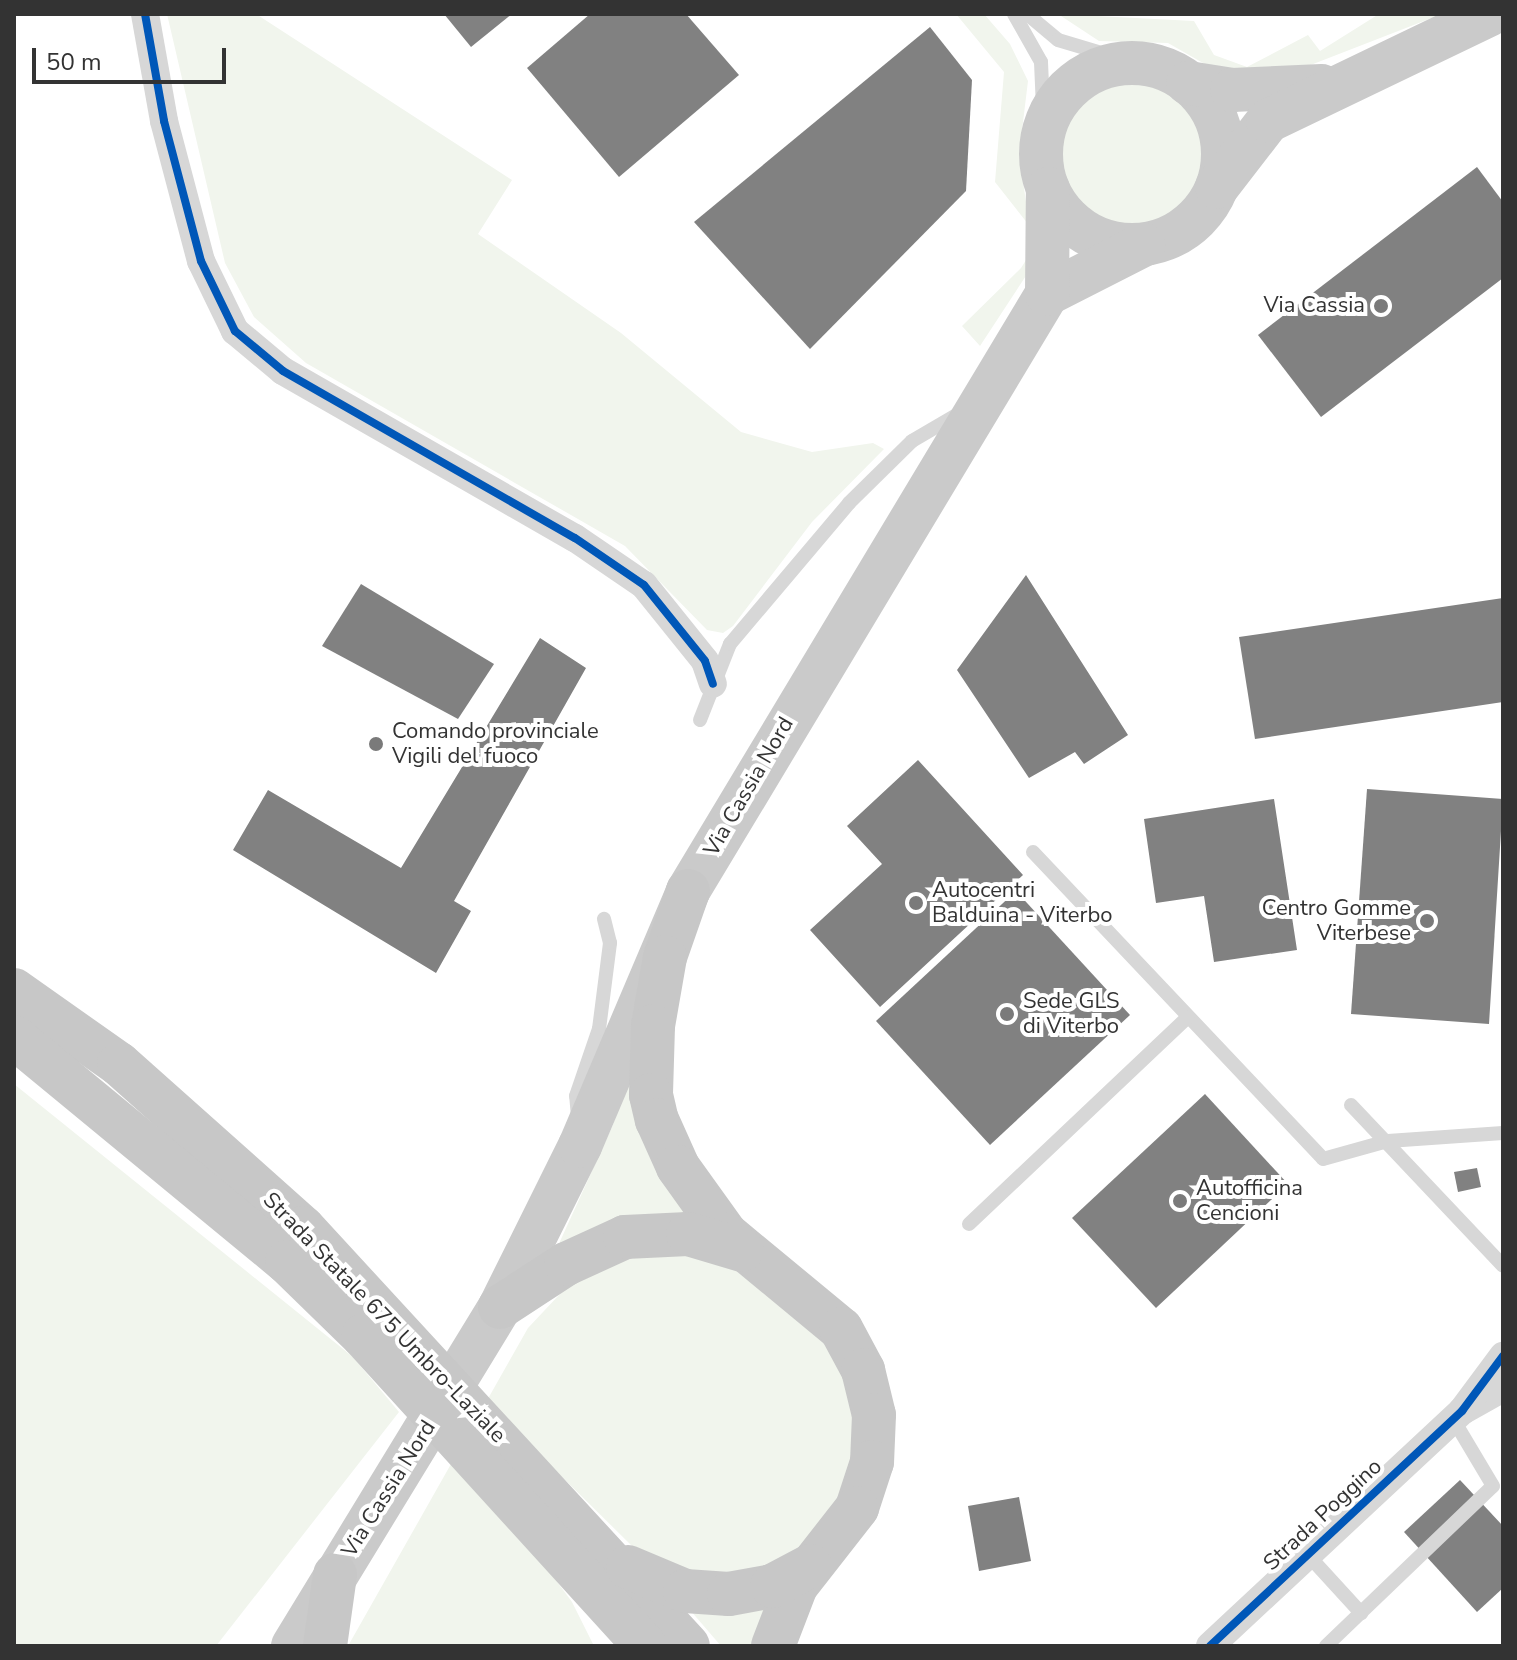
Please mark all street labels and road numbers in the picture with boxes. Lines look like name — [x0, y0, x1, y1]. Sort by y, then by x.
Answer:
street label: Via Cassia Nord — [698, 713, 800, 861]
street label: Strada Statale 675 Umbro-Laziale — [257, 1187, 511, 1449]
street label: Via Cassia Nord — [336, 1416, 442, 1562]
street label: Strada Poggino — [1258, 1454, 1388, 1576]

